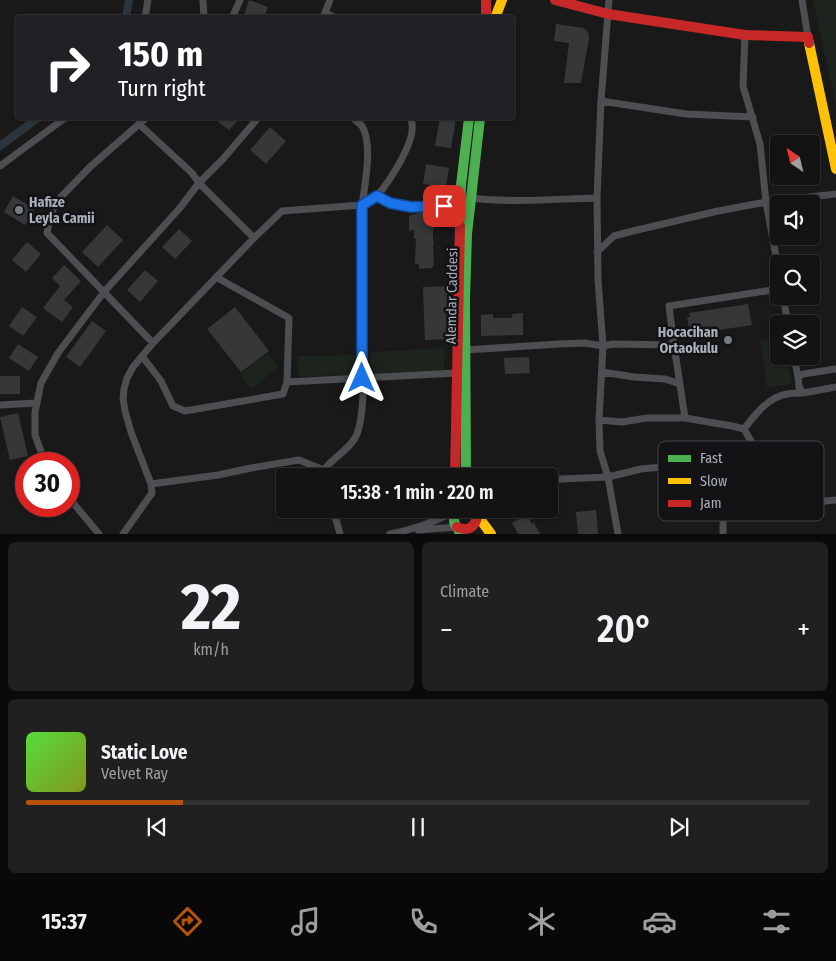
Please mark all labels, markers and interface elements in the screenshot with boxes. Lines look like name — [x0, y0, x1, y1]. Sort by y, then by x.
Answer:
text: 150 m — [118, 33, 203, 75]
icon: right — [35, 35, 100, 100]
text: Turn right — [118, 75, 206, 102]
north arrow — [770, 135, 820, 185]
map controls — [770, 135, 820, 365]
pin — [423, 185, 465, 227]
icon: arrive — [430, 192, 458, 220]
place label: Hafize Leyla Camii — [29, 194, 95, 227]
button: sound — [770, 195, 820, 245]
marker: Hafize Leyla Camii — [13, 204, 25, 216]
street label: Alemdar Caddesi — [443, 248, 461, 344]
button: search — [770, 255, 820, 305]
button: layers — [770, 315, 820, 365]
place label: Hocacihan Ortaokulu — [658, 324, 718, 357]
marker: Hocacihan Ortaokulu — [722, 334, 734, 346]
position arrow — [335, 351, 387, 403]
legend — [658, 441, 824, 521]
text: Fast — [700, 450, 723, 467]
speed limit sign: 30 — [15, 452, 80, 517]
text: Slow — [700, 473, 727, 490]
text: 15:38 · 1 min · 220 m — [340, 481, 494, 504]
text: Jam — [700, 495, 721, 512]
text: 22 — [181, 568, 241, 646]
text: Climate — [440, 582, 489, 601]
text: 20° — [597, 606, 653, 652]
text: − — [440, 613, 453, 646]
text: + — [797, 613, 810, 646]
text: km/h — [193, 640, 229, 659]
text: Static Love — [101, 741, 188, 764]
text: Velvet Ray — [101, 764, 168, 783]
icon: previous — [143, 813, 171, 841]
icon: pause — [404, 813, 432, 841]
icon: next — [665, 813, 693, 841]
icon: directions — [170, 904, 205, 939]
icon: music — [288, 904, 323, 939]
icon: phone — [406, 904, 441, 939]
icon: climate — [524, 904, 559, 939]
icon: car — [642, 904, 677, 939]
icon: filters — [759, 904, 794, 939]
text: 15:37 — [41, 908, 87, 935]

